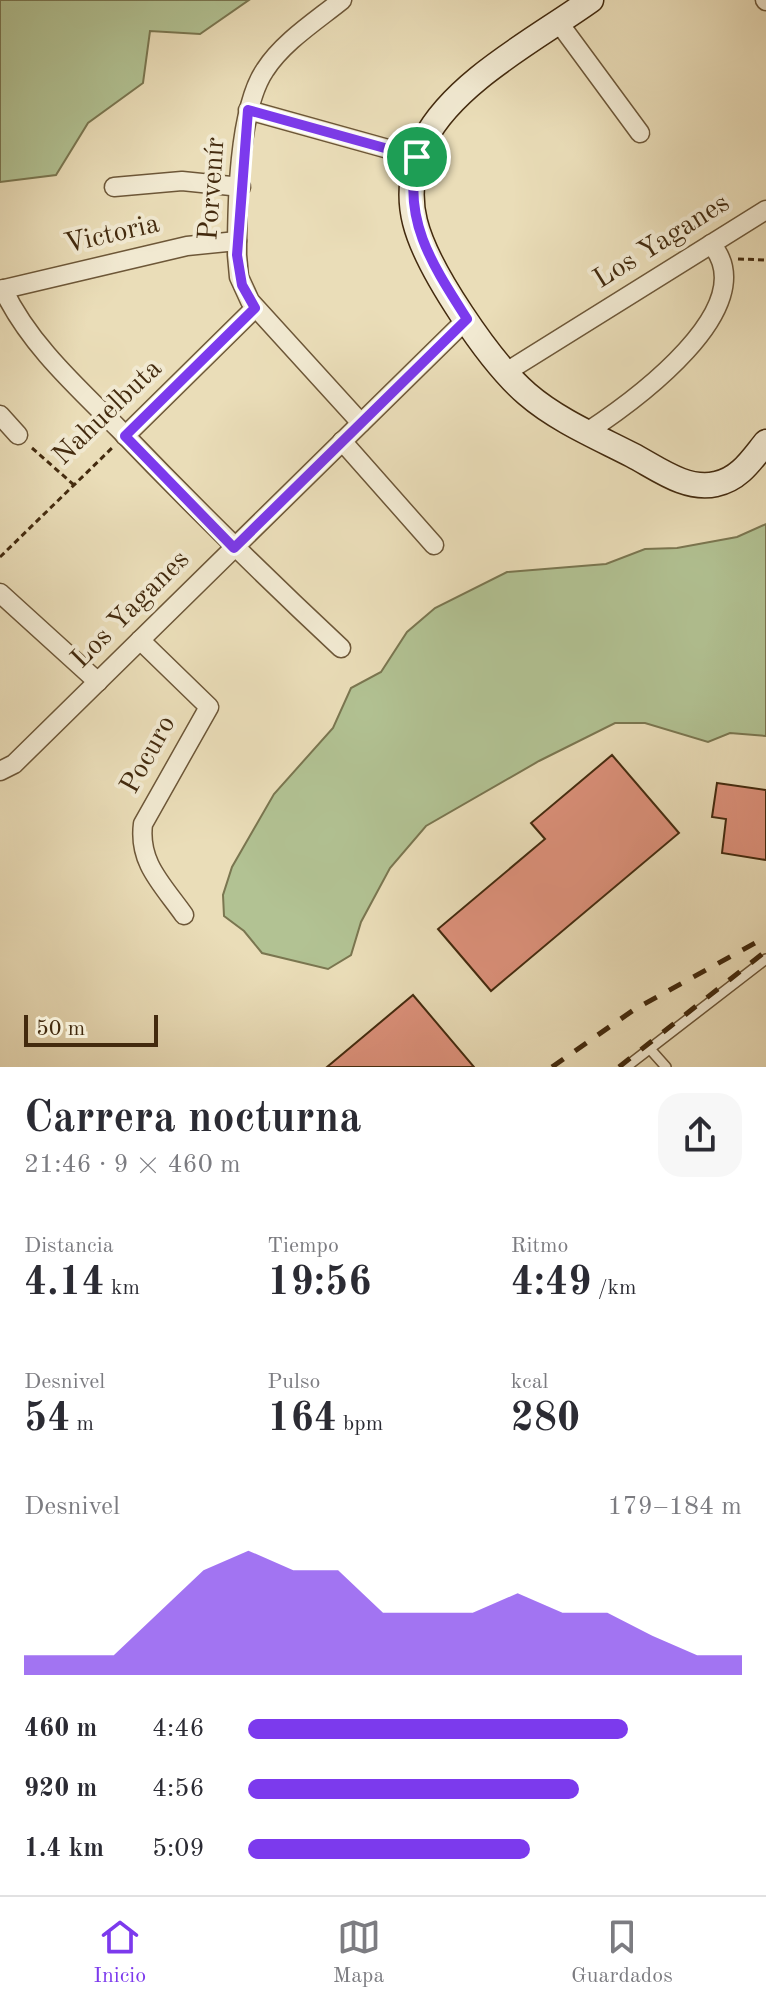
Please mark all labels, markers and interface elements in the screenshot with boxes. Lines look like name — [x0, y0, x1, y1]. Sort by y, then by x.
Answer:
pin — [383, 123, 451, 191]
icon: arrive — [395, 135, 439, 179]
street label: Porvenír — [195, 136, 231, 242]
street label: Los Yaganes — [589, 189, 735, 295]
street label: Victoria — [62, 210, 162, 260]
street label: Nahuelbuta — [48, 355, 168, 471]
street label: Los Yaganes — [67, 546, 195, 674]
street label: Pocuro — [116, 711, 182, 799]
scale bar — [24, 1011, 158, 1047]
text: 50 m — [36, 1018, 85, 1040]
button: share — [658, 1093, 742, 1177]
text: Carrera nocturna — [24, 1097, 361, 1141]
text: 21:46 · 9 × 460 m — [24, 1152, 241, 1178]
text: Distancia — [24, 1235, 114, 1257]
text: Tiempo — [267, 1235, 339, 1257]
text: Ritmo — [511, 1235, 568, 1257]
text: 4.14 — [24, 1264, 105, 1304]
text: 19:56 — [267, 1264, 371, 1304]
text: 4:49 — [511, 1264, 591, 1304]
text: km — [105, 1277, 140, 1299]
text: /km — [591, 1277, 636, 1299]
text: Desnivel — [24, 1371, 105, 1393]
text: Pulso — [267, 1371, 320, 1393]
text: kcal — [511, 1371, 549, 1393]
text: 54 — [24, 1400, 70, 1440]
text: 164 — [267, 1400, 337, 1440]
text: 280 — [511, 1400, 580, 1440]
text: m — [70, 1413, 94, 1435]
text: bpm — [337, 1413, 383, 1435]
text: Desnivel — [24, 1494, 120, 1520]
text: 179–184 m — [607, 1494, 742, 1520]
text: 460 m — [24, 1716, 97, 1742]
text: 4:46 — [152, 1716, 205, 1742]
text: 920 m — [24, 1776, 97, 1802]
text: 4:56 — [152, 1776, 205, 1802]
text: 1.4 km — [24, 1836, 104, 1862]
text: 5:09 — [152, 1836, 205, 1862]
tab: Inicio — [93, 1915, 146, 1990]
tab: Mapa — [333, 1915, 384, 1990]
tab: Guardados — [571, 1915, 673, 1990]

